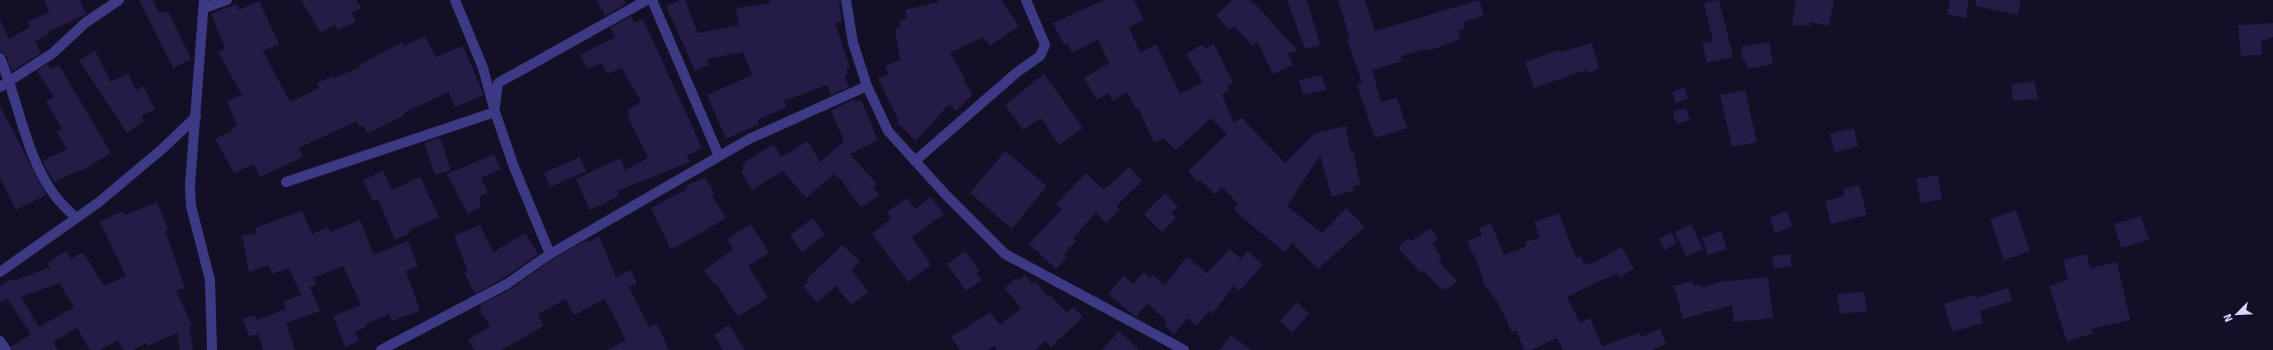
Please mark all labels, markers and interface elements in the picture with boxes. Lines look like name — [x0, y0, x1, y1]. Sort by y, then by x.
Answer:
north arrow — [2217, 294, 2257, 334]
text: N — [2221, 312, 2236, 324]

